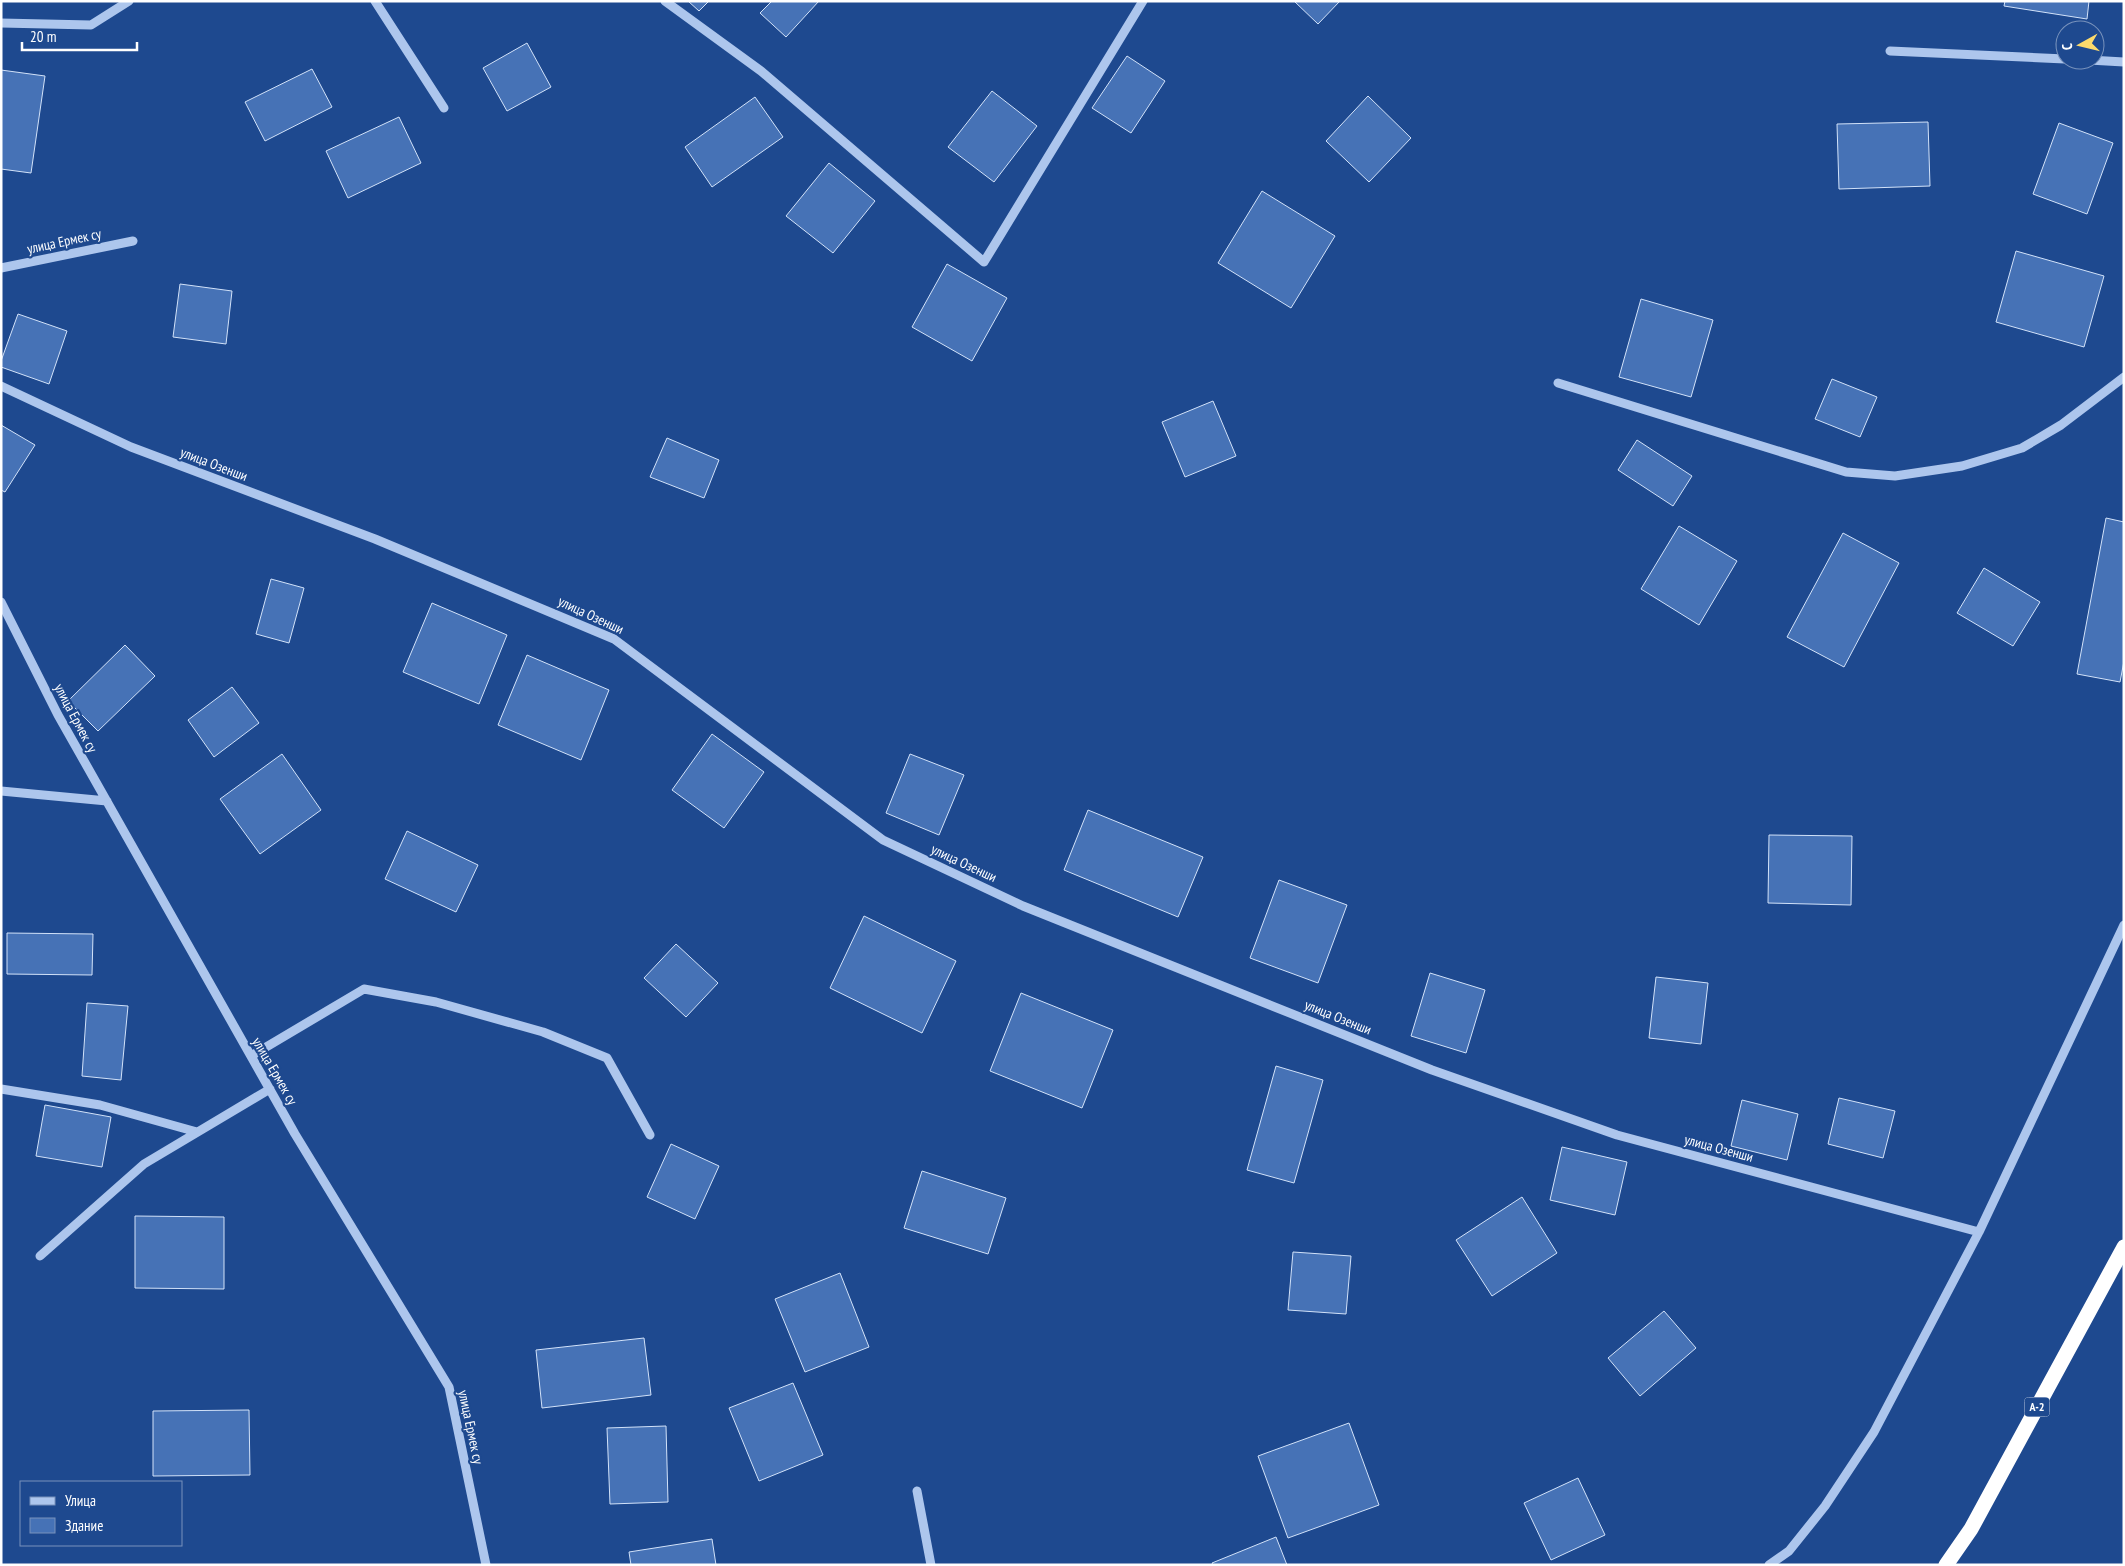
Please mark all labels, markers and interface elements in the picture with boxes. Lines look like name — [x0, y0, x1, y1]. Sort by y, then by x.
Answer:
scale bar — [22, 20, 138, 52]
north arrow — [2055, 20, 2105, 70]
text: 20 m — [30, 27, 56, 46]
text: С — [2058, 42, 2076, 51]
street label: улица Ермек су — [25, 224, 103, 258]
street label: улица Озенши — [178, 443, 250, 485]
street label: улица Озенши — [555, 592, 627, 638]
street label: улица Ермек су — [50, 681, 102, 756]
street label: улица Озенши — [928, 840, 1000, 886]
street label: улица Озенши — [1302, 995, 1374, 1039]
street label: улица Ермек су — [248, 1034, 302, 1109]
street label: улица Озенши — [1683, 1130, 1755, 1166]
street label: улица Ермек су — [454, 1388, 488, 1466]
road number: A-2 — [2024, 1398, 2050, 1416]
legend — [20, 1481, 182, 1546]
text: Улица — [65, 1491, 96, 1510]
text: Здание — [65, 1516, 103, 1535]

